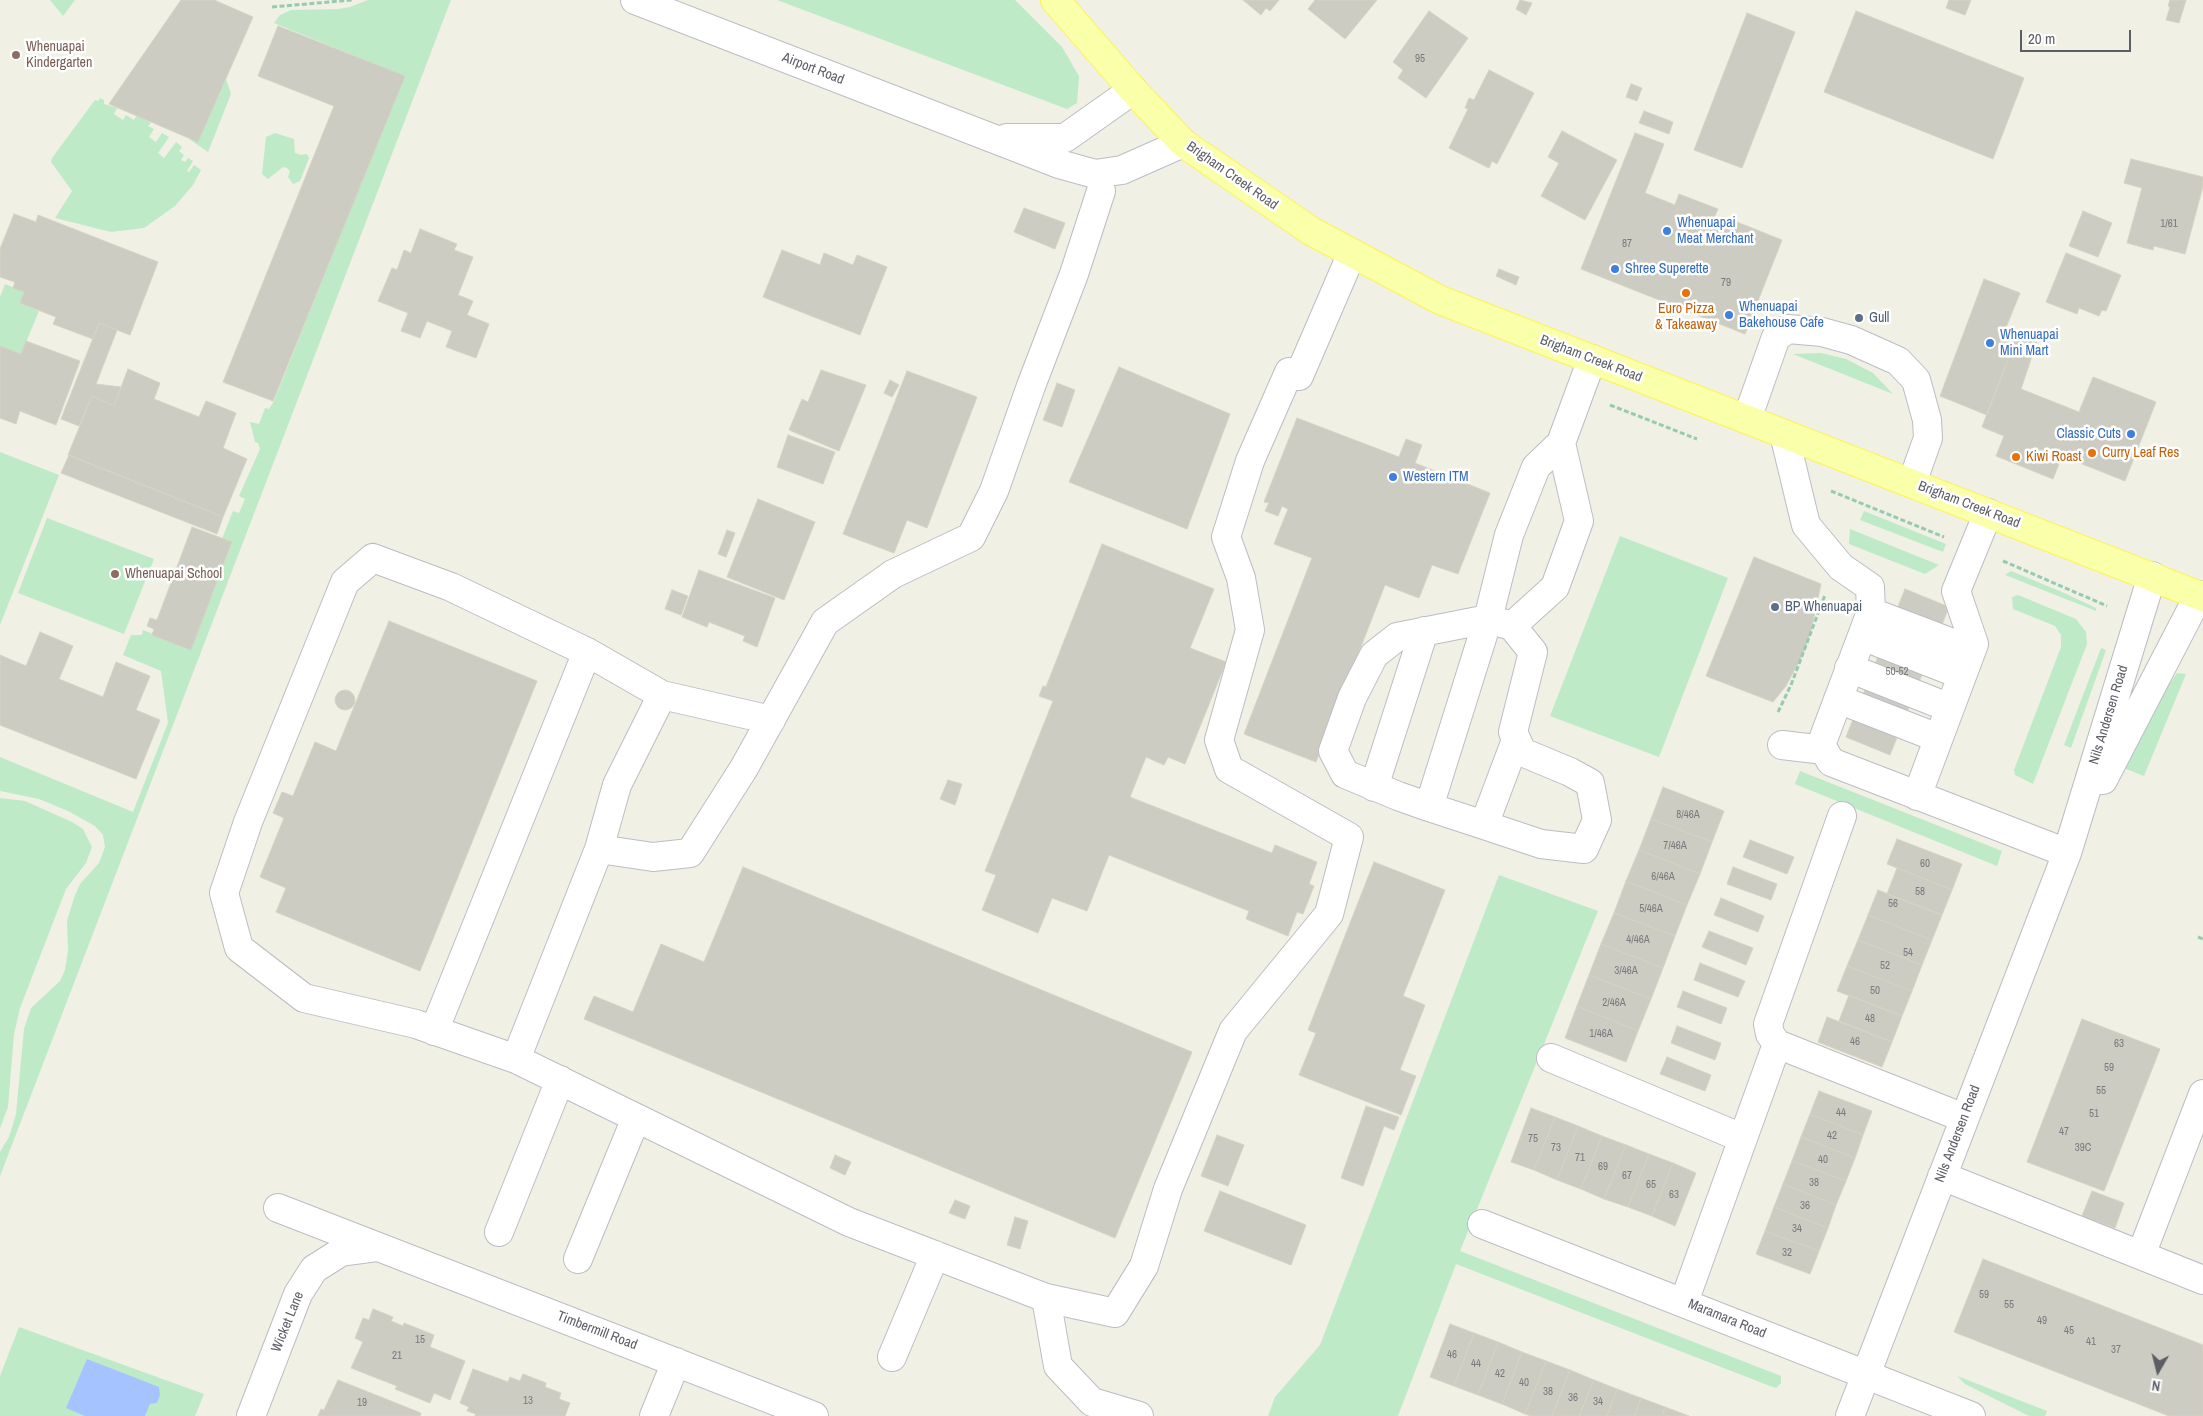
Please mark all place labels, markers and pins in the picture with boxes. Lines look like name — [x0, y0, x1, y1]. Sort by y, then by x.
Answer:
place label: Whenuapai Kindergarten — [26, 39, 92, 72]
marker: Whenuapai Kindergarten — [10, 49, 22, 61]
place label: Whenuapai Meat Merchant — [1677, 215, 1754, 248]
marker: Whenuapai Meat Merchant — [1661, 225, 1673, 237]
place label: Shree Superette — [1625, 261, 1709, 277]
marker: Shree Superette — [1609, 263, 1621, 275]
marker: Euro Pizza & Takeaway — [1680, 287, 1692, 299]
place label: Whenuapai Bakehouse Cafe — [1739, 299, 1824, 332]
place label: Euro Pizza & Takeaway — [1655, 301, 1717, 334]
marker: Whenuapai Bakehouse Cafe — [1723, 309, 1735, 321]
place label: Gull — [1869, 310, 1889, 326]
marker: Gull — [1853, 312, 1865, 324]
place label: Whenuapai Mini Mart — [2000, 327, 2059, 360]
marker: Whenuapai Mini Mart — [1984, 337, 1996, 349]
place label: Classic Cuts — [2057, 426, 2121, 442]
marker: Classic Cuts — [2125, 428, 2137, 440]
place label: Curry Leaf Res — [2102, 445, 2179, 461]
marker: Curry Leaf Res — [2086, 447, 2098, 459]
place label: Kiwi Roast — [2026, 449, 2082, 465]
marker: Kiwi Roast — [2010, 451, 2022, 463]
place label: Western ITM — [1403, 469, 1469, 485]
marker: Western ITM — [1387, 471, 1399, 483]
place label: Whenuapai School — [125, 566, 222, 582]
marker: Whenuapai School — [109, 568, 121, 580]
place label: BP Whenuapai — [1785, 599, 1862, 615]
marker: BP Whenuapai — [1769, 601, 1781, 613]

